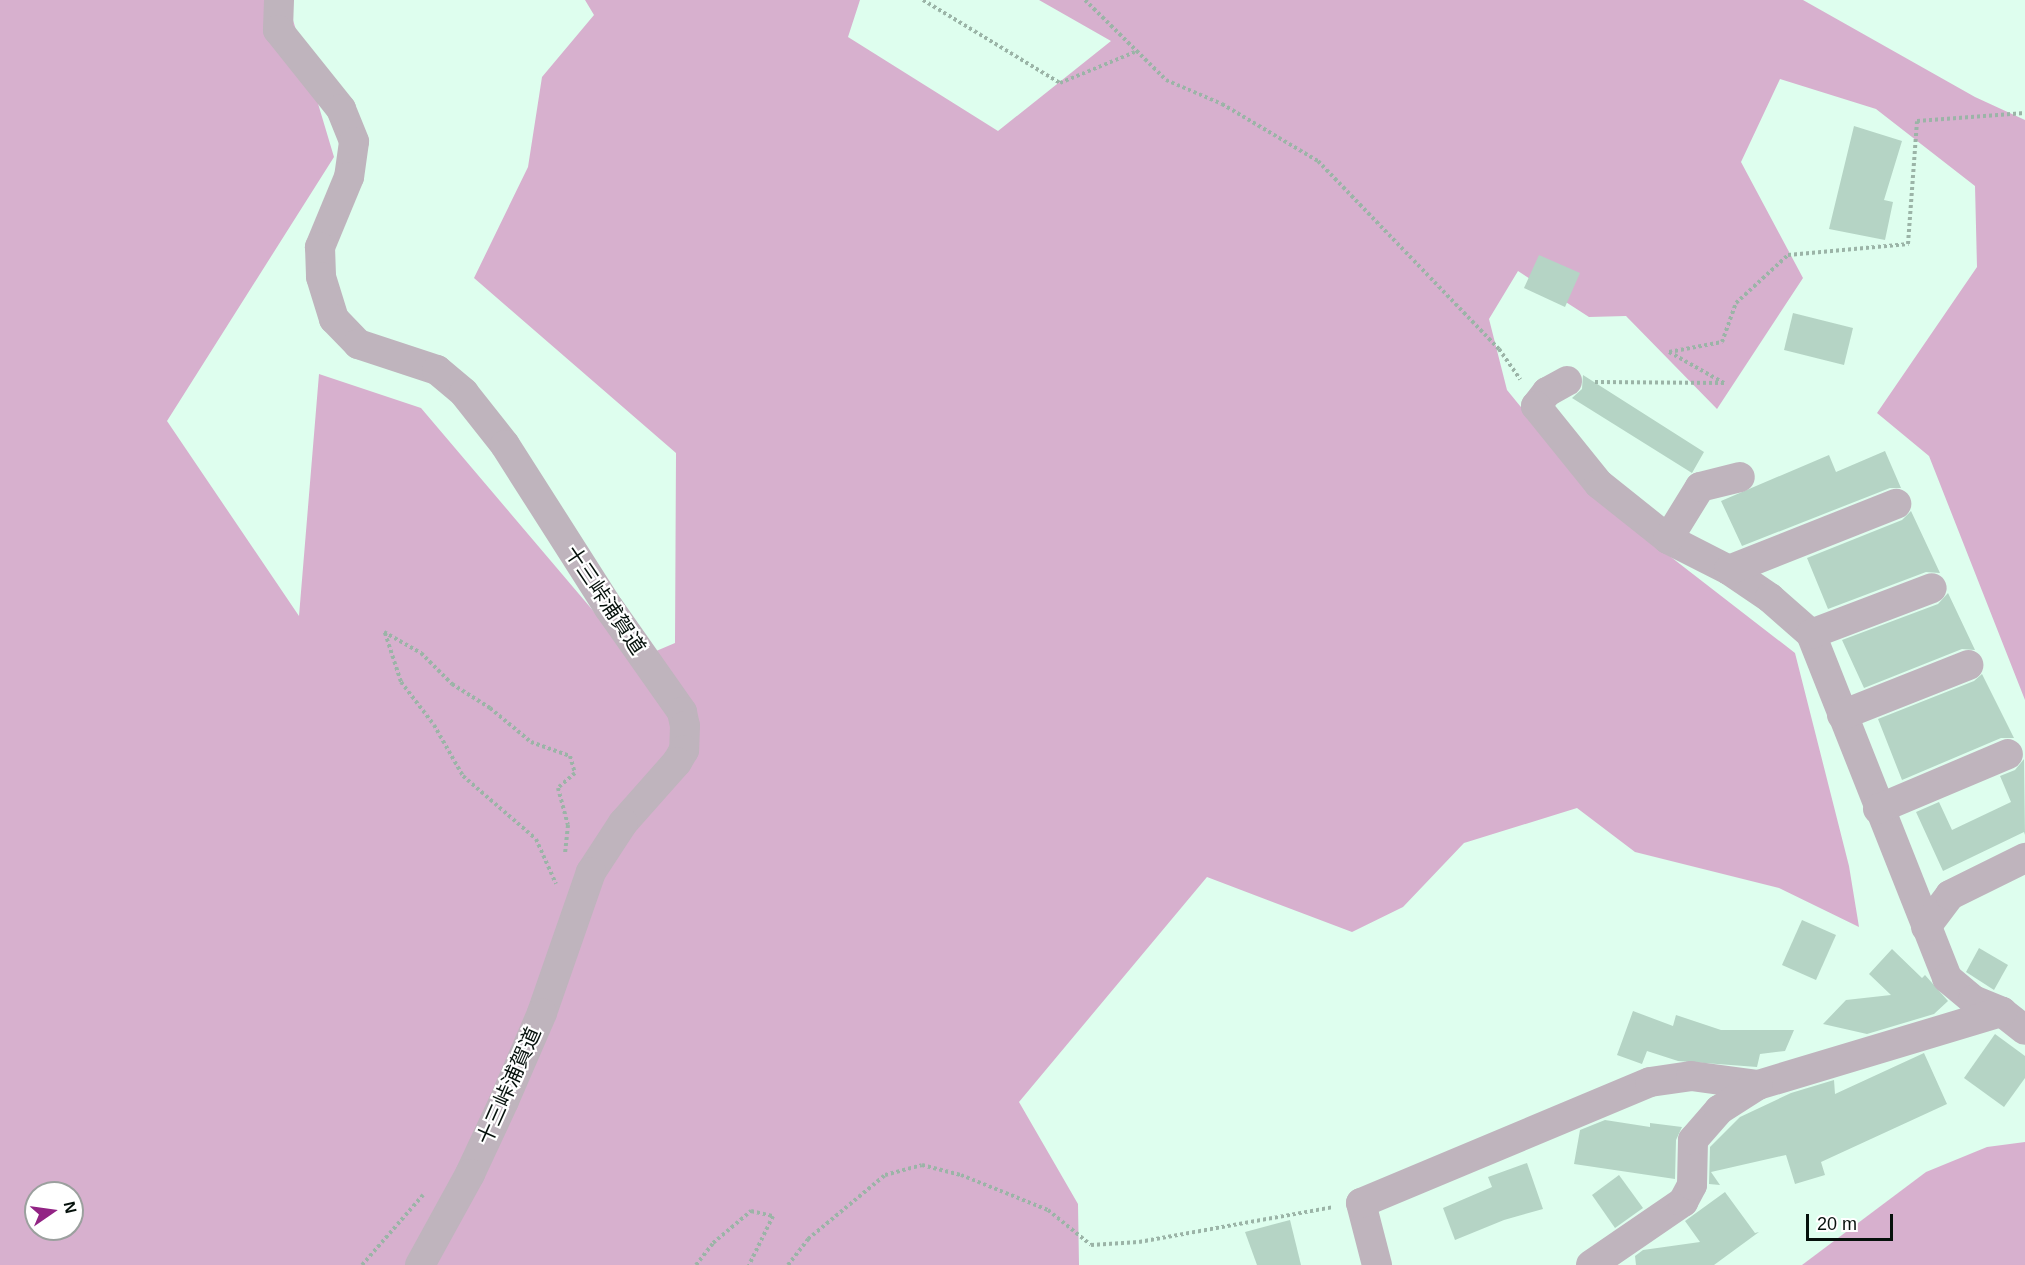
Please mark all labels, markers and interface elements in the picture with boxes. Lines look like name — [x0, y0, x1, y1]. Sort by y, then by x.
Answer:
street label: 十三峠浦賀道 — [559, 541, 651, 659]
street label: 十三峠浦賀道 — [472, 1023, 546, 1149]
north arrow — [24, 1181, 84, 1241]
text: N — [60, 1200, 80, 1215]
scale bar — [1809, 1202, 1896, 1240]
text: 20 m — [1817, 1214, 1857, 1234]

